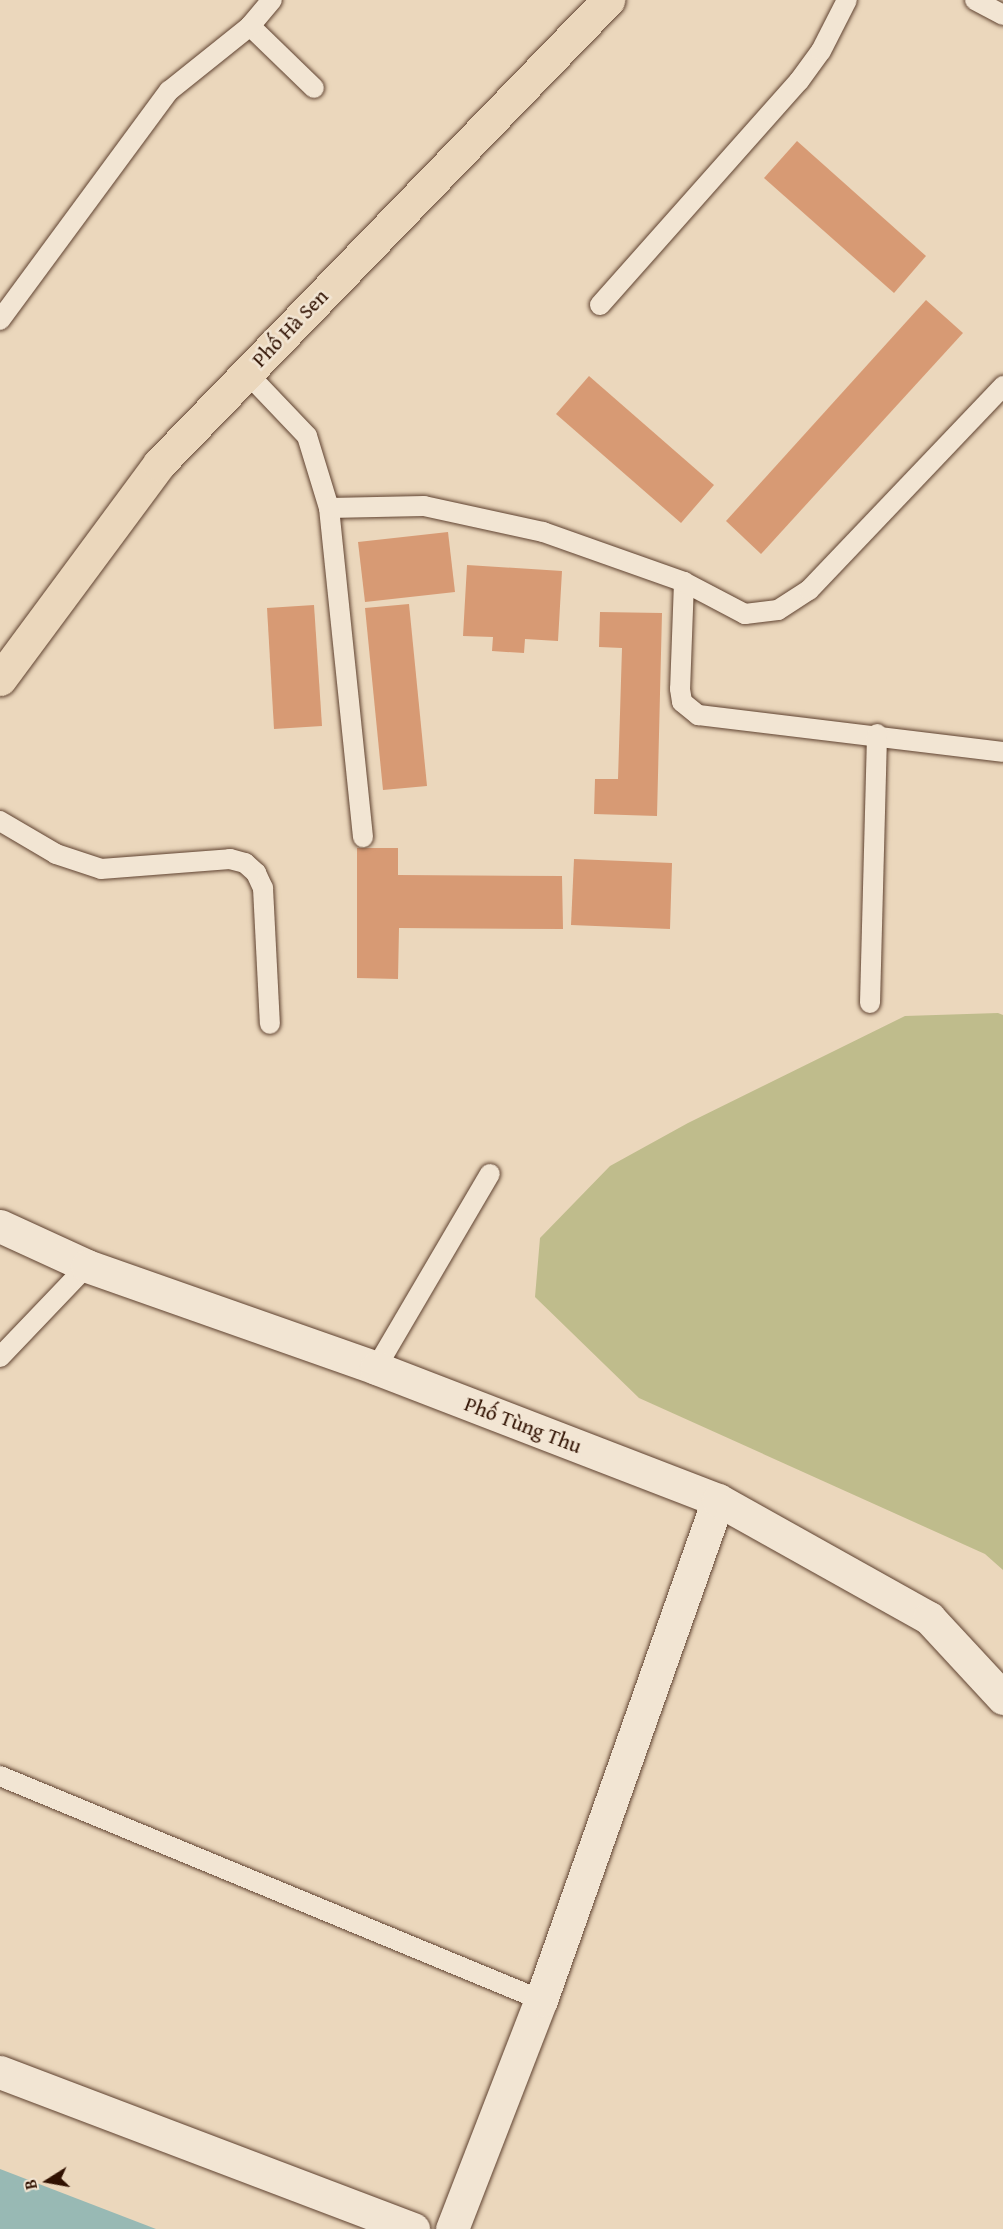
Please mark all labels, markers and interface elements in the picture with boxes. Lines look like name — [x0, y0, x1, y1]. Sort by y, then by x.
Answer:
street label: Phố Hà Sen — [247, 284, 333, 372]
street label: Phố Tùng Thu — [461, 1391, 585, 1459]
north arrow — [18, 2151, 78, 2211]
text: B — [18, 2177, 43, 2192]

